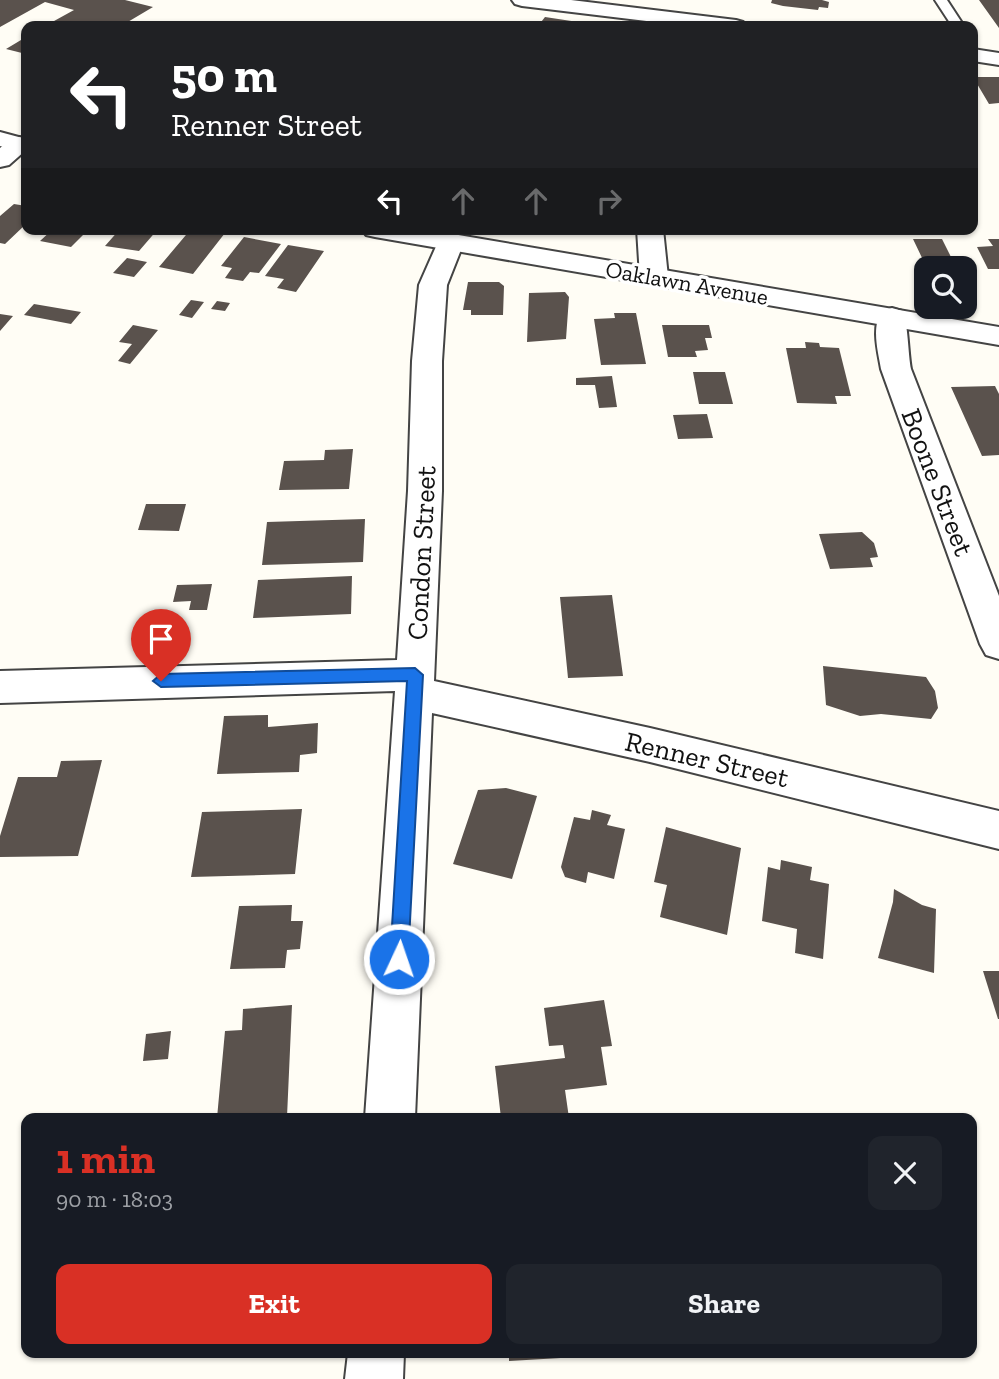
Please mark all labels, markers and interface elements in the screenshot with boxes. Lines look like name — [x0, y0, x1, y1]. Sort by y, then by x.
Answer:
text: 50 m — [171, 46, 277, 105]
icon: left — [56, 49, 147, 140]
text: Renner Street — [171, 106, 362, 144]
icon: left — [371, 182, 409, 220]
icon: ahead — [444, 182, 482, 220]
icon: ahead — [517, 182, 555, 220]
icon: right — [590, 182, 628, 220]
street label: Oaklawn Avenue — [603, 255, 771, 311]
map controls — [914, 256, 977, 319]
button: search — [914, 256, 977, 319]
street label: Boone Street — [894, 404, 981, 561]
street label: Condon Street — [400, 464, 443, 641]
pin — [131, 609, 191, 681]
icon: arrive — [142, 620, 180, 658]
street label: Renner Street — [622, 725, 792, 794]
position arrow — [362, 922, 436, 996]
text: 1 min — [56, 1133, 155, 1184]
button: close — [868, 1136, 942, 1210]
text: 90 m · 18:03 — [56, 1185, 173, 1213]
button: Exit — [56, 1264, 492, 1344]
button: Share — [506, 1264, 942, 1344]

